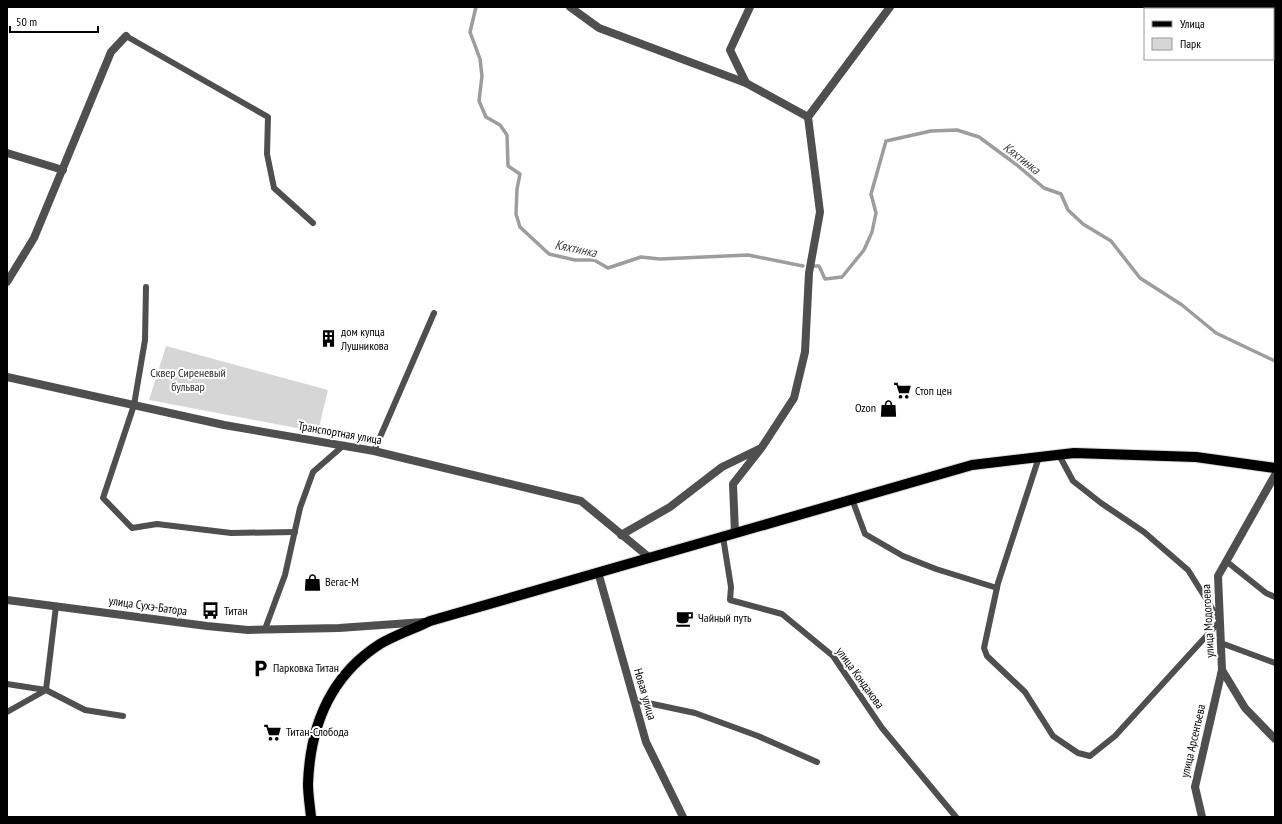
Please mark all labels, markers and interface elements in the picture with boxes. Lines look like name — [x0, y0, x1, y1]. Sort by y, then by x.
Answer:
scale bar — [10, 8, 98, 34]
legend — [1144, 8, 1274, 60]
text: 50 m — [16, 14, 37, 29]
text: Улица — [1180, 16, 1205, 31]
text: Парк — [1180, 36, 1201, 51]
water label: Кяхтинка — [1000, 139, 1044, 179]
water label: Кяхтинка — [553, 236, 599, 261]
place label: дом купца Лушникова — [340, 324, 389, 353]
building icon: дом купца Лушникова — [318, 329, 338, 349]
park label: Сквер Сиреневый бульвар — [150, 365, 226, 394]
supermarket icon: Стоп цен — [892, 381, 912, 401]
place label: Стоп цен — [915, 383, 952, 398]
shop icon: Ozon — [879, 398, 899, 418]
place label: Ozon — [855, 400, 876, 415]
street label: Транспортная улица — [297, 418, 383, 447]
shop icon: Вегас-М — [302, 572, 322, 592]
place label: Вегас-М — [325, 574, 359, 589]
street label: улица Модогоева — [1198, 584, 1217, 658]
street label: улица Сухэ-Батора — [108, 593, 188, 618]
bus stop icon: Титан — [201, 601, 221, 621]
place label: Титан — [224, 603, 247, 618]
cafe icon: Чайный путь — [675, 608, 695, 628]
place label: Чайный путь — [698, 610, 752, 625]
street label: улица Кондакова — [833, 644, 888, 712]
parking icon: Парковка Титан — [250, 658, 270, 678]
place label: Парковка Титан — [273, 660, 339, 675]
street label: Новая улица — [631, 666, 660, 722]
street label: улица Арсентьева — [1177, 703, 1208, 779]
supermarket icon: Титан-Слобода — [263, 722, 283, 742]
place label: Титан-Слобода — [286, 724, 349, 739]

